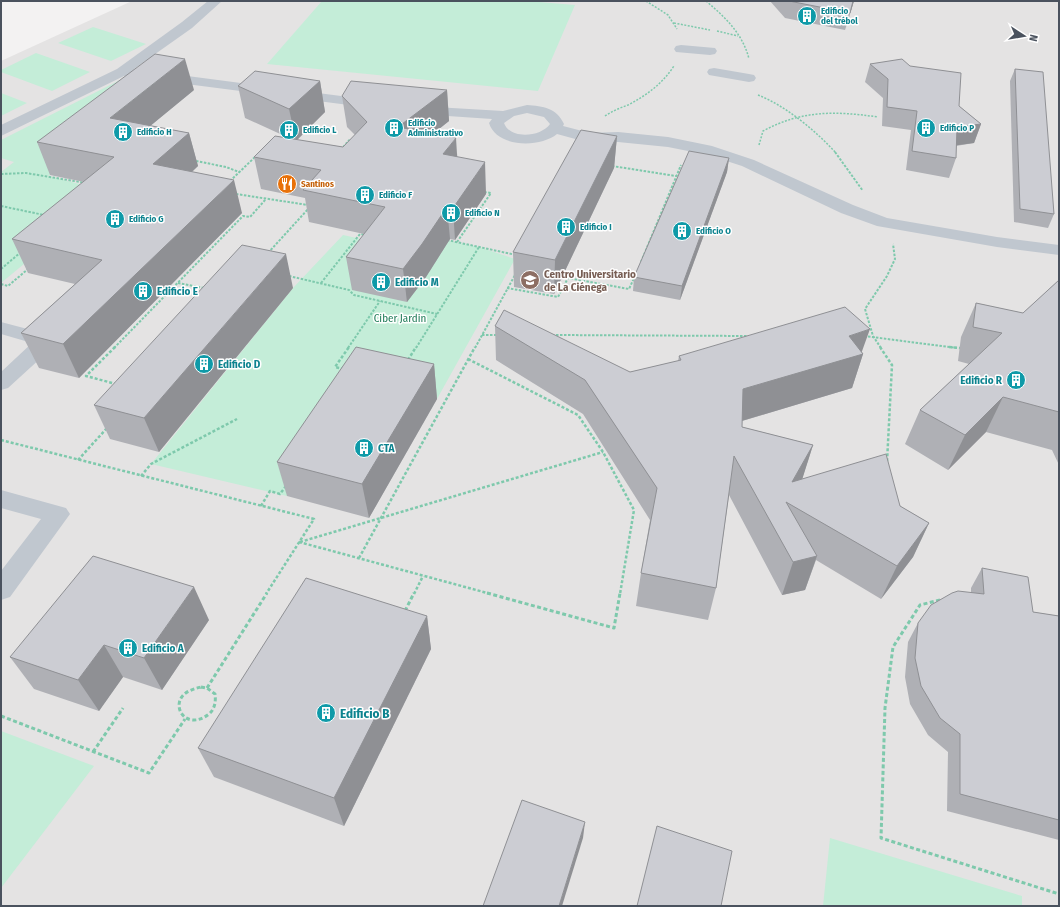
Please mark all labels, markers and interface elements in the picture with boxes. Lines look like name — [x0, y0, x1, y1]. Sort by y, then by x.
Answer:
building icon: Edificio del trébol — [796, 5, 818, 27]
place label: Edificio del trébol — [821, 6, 858, 26]
north arrow — [1004, 16, 1044, 56]
text: N — [1026, 33, 1040, 43]
building icon: Edificio Administrativo — [383, 117, 405, 139]
building icon: Edificio P — [915, 117, 937, 139]
place label: Edificio Administrativo — [407, 118, 463, 138]
building icon: Edificio L — [278, 119, 300, 141]
building icon: Edificio H — [112, 121, 134, 143]
place label: Edificio P — [940, 123, 974, 133]
place label: Edificio L — [303, 125, 337, 135]
place label: Edificio H — [137, 127, 172, 137]
restaurant icon: Santinos — [276, 173, 298, 195]
place label: Santinos — [301, 179, 334, 189]
building icon: Edificio F — [354, 184, 376, 206]
place label: Edificio F — [379, 190, 412, 200]
building icon: Edificio N — [440, 202, 462, 224]
building icon: Edificio G — [104, 208, 126, 230]
place label: Edificio N — [465, 208, 500, 218]
place label: Edificio G — [129, 214, 164, 224]
building icon: Edificio I — [555, 216, 577, 238]
building icon: Edificio O — [671, 220, 693, 242]
place label: Edificio I — [580, 222, 612, 232]
place label: Edificio O — [696, 226, 731, 236]
place label: Centro Universitario de La Ciénega — [544, 268, 636, 294]
school or university icon: Centro Universitario de La Ciénega — [519, 269, 541, 291]
building icon: Edificio M — [370, 271, 392, 293]
place label: Edificio M — [395, 276, 439, 289]
building icon: Edificio E — [132, 280, 154, 302]
place label: Edificio E — [157, 285, 198, 298]
park label: Ciber Jardin — [374, 312, 426, 325]
building icon: Edificio D — [193, 353, 215, 375]
place label: Edificio D — [218, 358, 261, 371]
building icon: Edificio R — [1005, 369, 1027, 391]
place label: Edificio R — [960, 374, 1003, 387]
building icon: CTA — [353, 437, 375, 459]
place label: CTA — [378, 442, 395, 455]
building icon: Edificio A — [117, 637, 139, 659]
place label: Edificio A — [142, 642, 185, 655]
building icon: Edificio B — [315, 702, 337, 724]
place label: Edificio B — [340, 706, 389, 721]

